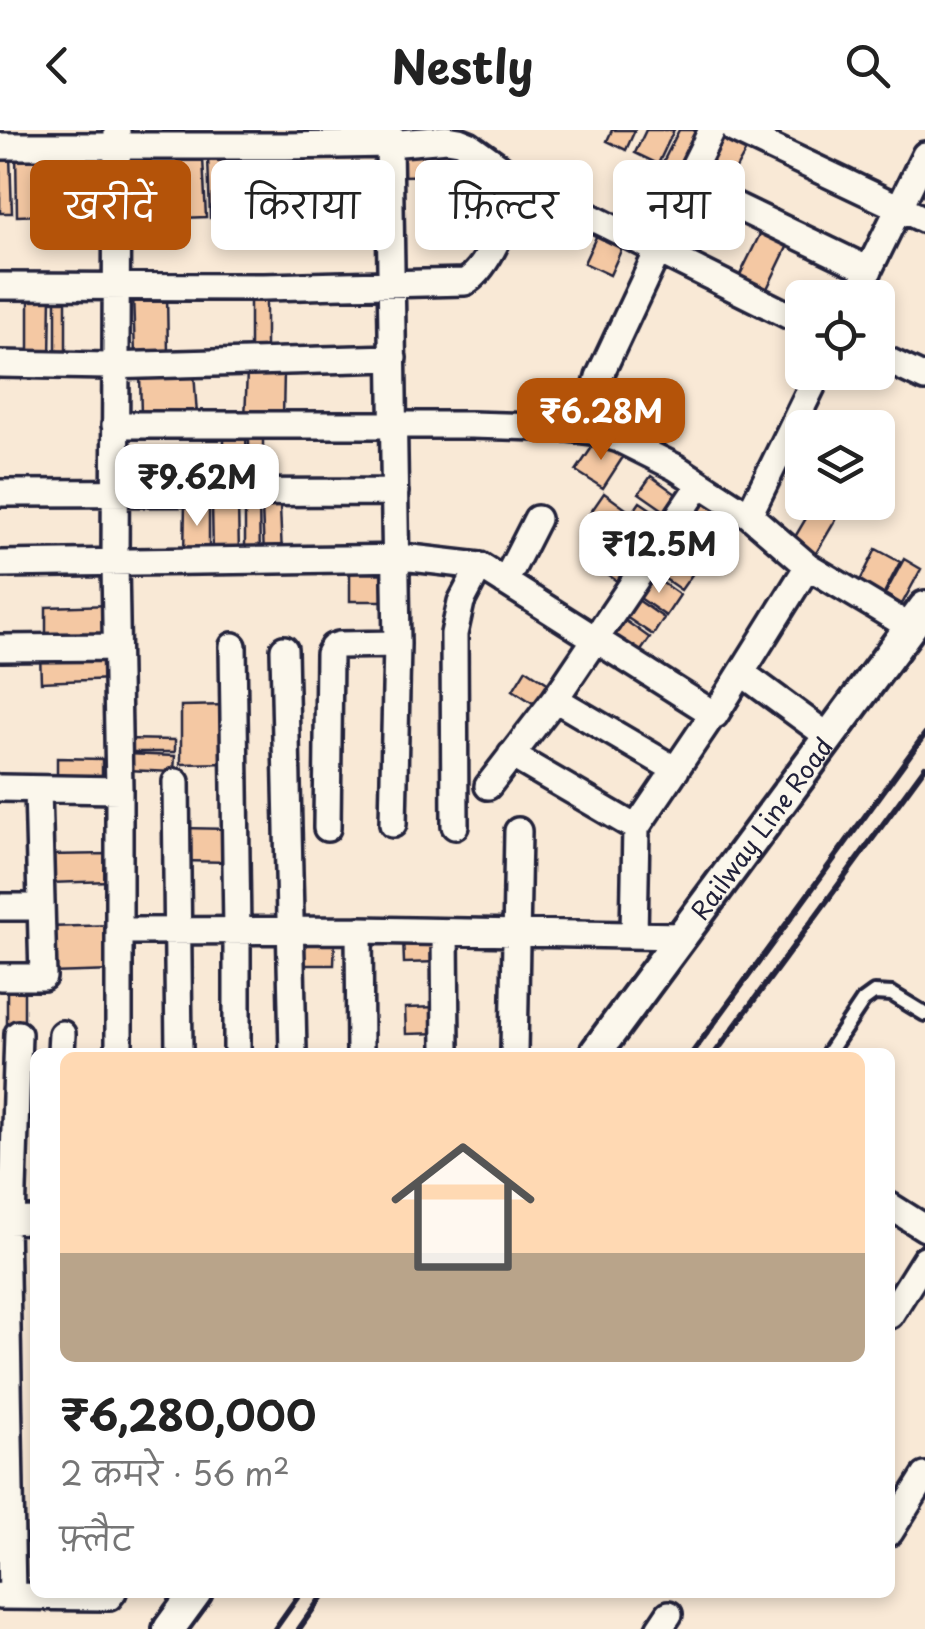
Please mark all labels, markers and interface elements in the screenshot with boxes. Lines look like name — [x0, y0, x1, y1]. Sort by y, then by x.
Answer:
text: Nestly — [392, 31, 533, 99]
icon: back — [30, 38, 85, 93]
icon: search — [840, 38, 895, 93]
chip: खरीदें — [30, 160, 191, 250]
chip: किराया — [211, 160, 395, 250]
chip: फ़िल्टर — [415, 160, 593, 250]
chip: नया — [613, 160, 745, 250]
map controls — [785, 280, 895, 520]
button: locate — [785, 280, 895, 390]
pin: ₹6.28M — [520, 378, 682, 463]
text: ₹6.28M — [539, 386, 663, 434]
button: layers — [785, 410, 895, 520]
pin: ₹9.62M — [116, 444, 278, 529]
text: ₹9.62M — [137, 452, 257, 500]
pin: ₹12.5M — [578, 511, 740, 596]
text: ₹12.5M — [601, 519, 717, 567]
street label: Railway Line Road — [681, 729, 842, 928]
icon: home — [373, 1117, 553, 1297]
text: ₹6,280,000 — [60, 1382, 316, 1445]
text: 2 कमरे · 56 m² — [60, 1449, 290, 1497]
text: फ़्लैट — [60, 1514, 133, 1562]

